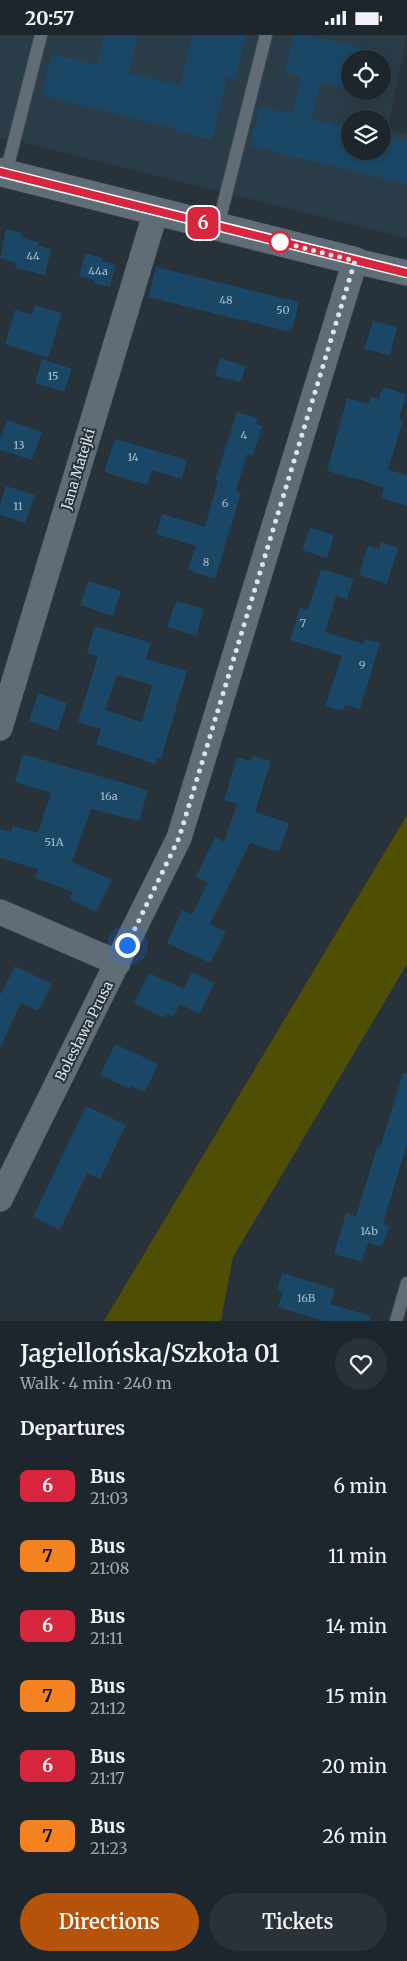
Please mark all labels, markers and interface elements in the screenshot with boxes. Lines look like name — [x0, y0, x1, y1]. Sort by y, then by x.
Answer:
text: 20:57 — [25, 6, 74, 30]
map controls — [341, 50, 391, 160]
button: locate — [341, 50, 391, 100]
button: layers — [341, 110, 391, 160]
line badge: 6 — [187, 207, 219, 239]
text: 6 — [197, 211, 209, 234]
unlabelled marker — [269, 231, 291, 253]
house number: 44 — [26, 249, 40, 263]
house number: 44a — [88, 264, 108, 278]
house number: 48 — [219, 293, 233, 307]
house number: 50 — [276, 303, 290, 317]
house number: 15 — [47, 369, 59, 383]
street label: Jana Matejki — [57, 426, 99, 513]
house number: 4 — [241, 428, 248, 442]
house number: 13 — [14, 438, 24, 452]
house number: 14 — [127, 450, 139, 464]
house number: 6 — [222, 496, 229, 510]
house number: 11 — [13, 499, 23, 513]
house number: 8 — [203, 555, 210, 569]
house number: 7 — [300, 616, 306, 630]
house number: 9 — [359, 658, 366, 672]
house number: 16a — [100, 789, 118, 803]
house number: 51A — [45, 835, 64, 849]
your location — [115, 933, 140, 958]
street label: Bolesława Prusa — [51, 977, 117, 1084]
house number: 14b — [360, 1224, 378, 1238]
house number: 16B — [297, 1291, 316, 1305]
text: Jagiellońska/Szkoła 01 — [20, 1338, 280, 1369]
button: heart — [335, 1338, 387, 1390]
text: Walk · 4 min · 240 m — [20, 1373, 172, 1393]
text: Departures — [20, 1416, 125, 1440]
text: Bus — [90, 1464, 125, 1488]
text: 6 — [42, 1474, 53, 1497]
text: 6 min — [333, 1474, 387, 1498]
text: 21:03 — [90, 1488, 128, 1508]
text: Bus — [90, 1534, 125, 1558]
text: 7 — [42, 1544, 53, 1567]
text: 11 min — [328, 1544, 387, 1568]
text: 21:08 — [90, 1558, 129, 1578]
text: Bus — [90, 1604, 125, 1628]
text: 6 — [42, 1614, 53, 1637]
text: 14 min — [326, 1614, 387, 1638]
text: 21:11 — [90, 1628, 123, 1648]
text: Bus — [90, 1674, 125, 1698]
text: 7 — [42, 1684, 53, 1707]
text: 15 min — [326, 1684, 387, 1708]
text: 21:12 — [90, 1698, 126, 1718]
text: Bus — [90, 1744, 125, 1768]
text: 6 — [42, 1754, 53, 1777]
text: 20 min — [322, 1754, 387, 1778]
text: 21:17 — [90, 1768, 125, 1788]
text: Bus — [90, 1814, 125, 1838]
text: 7 — [42, 1824, 53, 1847]
text: 26 min — [323, 1824, 387, 1848]
text: 21:23 — [90, 1838, 128, 1858]
button: Directions — [20, 1893, 199, 1951]
button: Tickets — [209, 1893, 387, 1951]

